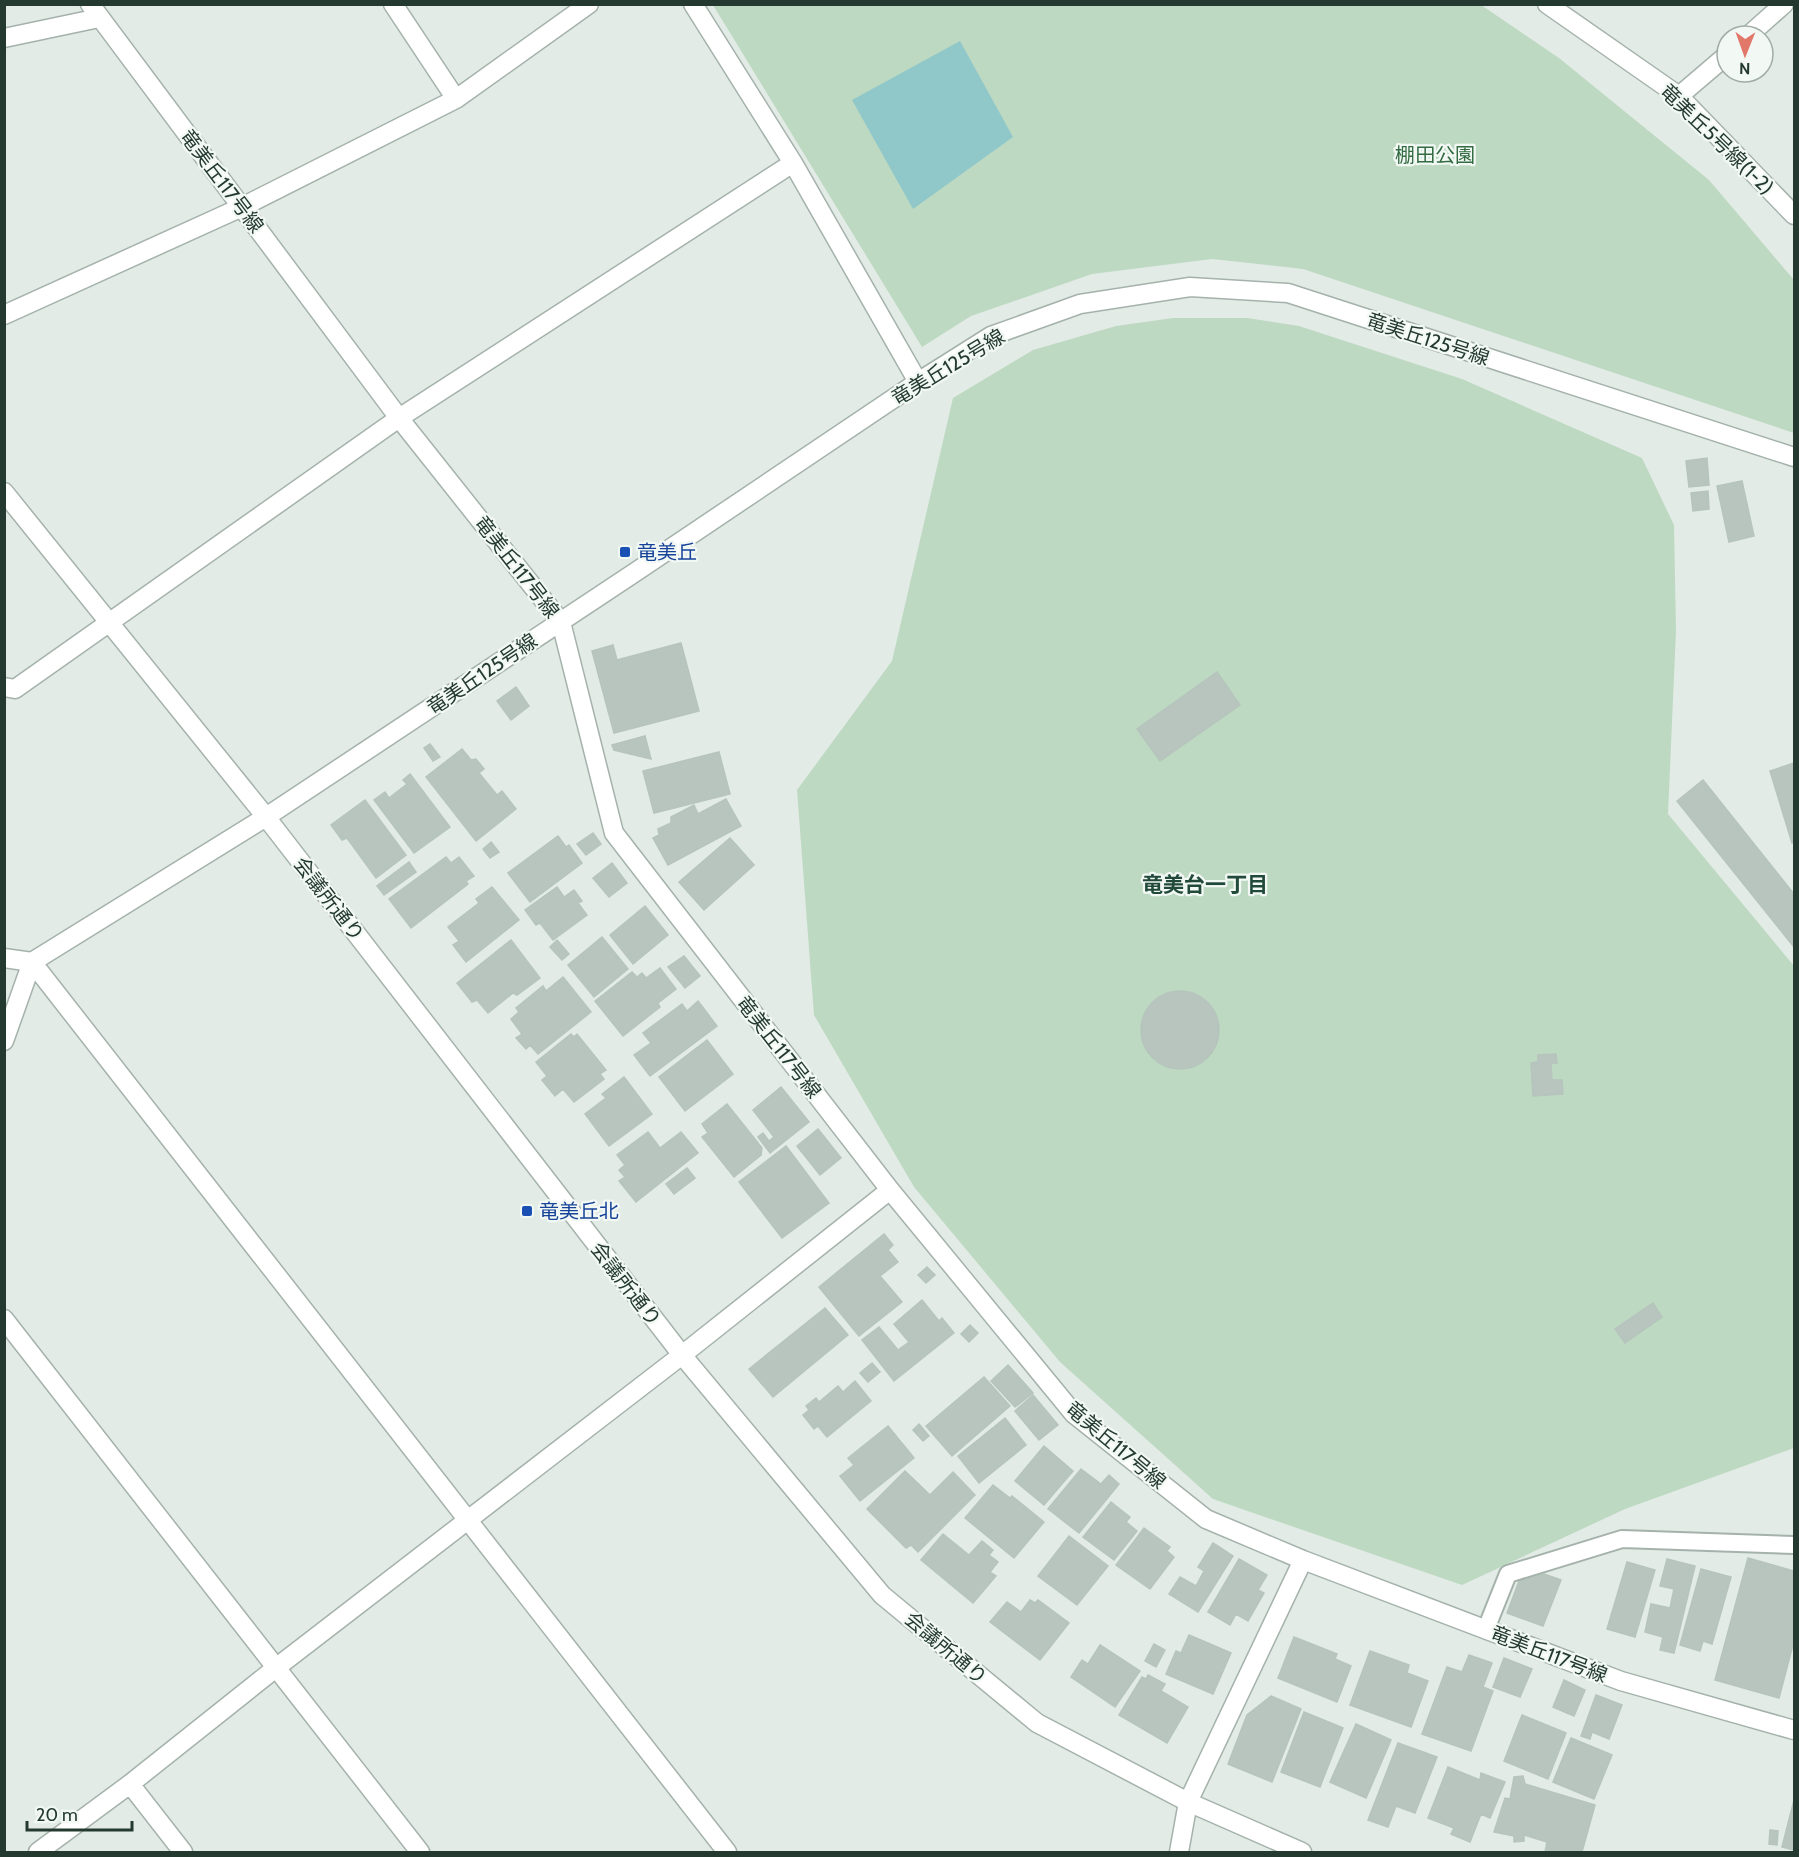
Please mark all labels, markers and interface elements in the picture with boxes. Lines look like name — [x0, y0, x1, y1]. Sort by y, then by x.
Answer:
north arrow — [1715, 24, 1775, 84]
text: N — [1739, 59, 1751, 78]
street label: 竜美丘5号線(1-2) — [1655, 79, 1779, 199]
street label: 竜美丘117号線 — [175, 125, 269, 237]
park label: 棚田公園 — [1395, 143, 1475, 167]
street label: 竜美丘125号線 — [1364, 308, 1492, 370]
street label: 竜美丘125号線 — [887, 324, 1009, 410]
street label: 竜美丘117号線 — [470, 511, 564, 623]
place label: 竜美丘 — [637, 540, 697, 564]
marker: 竜美丘 — [618, 545, 632, 559]
street label: 竜美丘125号線 — [422, 628, 542, 720]
street label: 会議所通り — [289, 852, 369, 946]
district label: 竜美台一丁目 — [1142, 872, 1268, 897]
street label: 竜美丘117号線 — [732, 991, 826, 1103]
place label: 竜美丘北 — [539, 1199, 619, 1223]
marker: 竜美丘北 — [520, 1204, 534, 1218]
street label: 会議所通り — [586, 1237, 666, 1331]
street label: 竜美丘117号線 — [1061, 1396, 1171, 1494]
street label: 会議所通り — [900, 1607, 992, 1689]
street label: 竜美丘117号線 — [1487, 1621, 1611, 1687]
scale bar — [27, 1794, 132, 1832]
text: 20 m — [36, 1804, 78, 1826]

